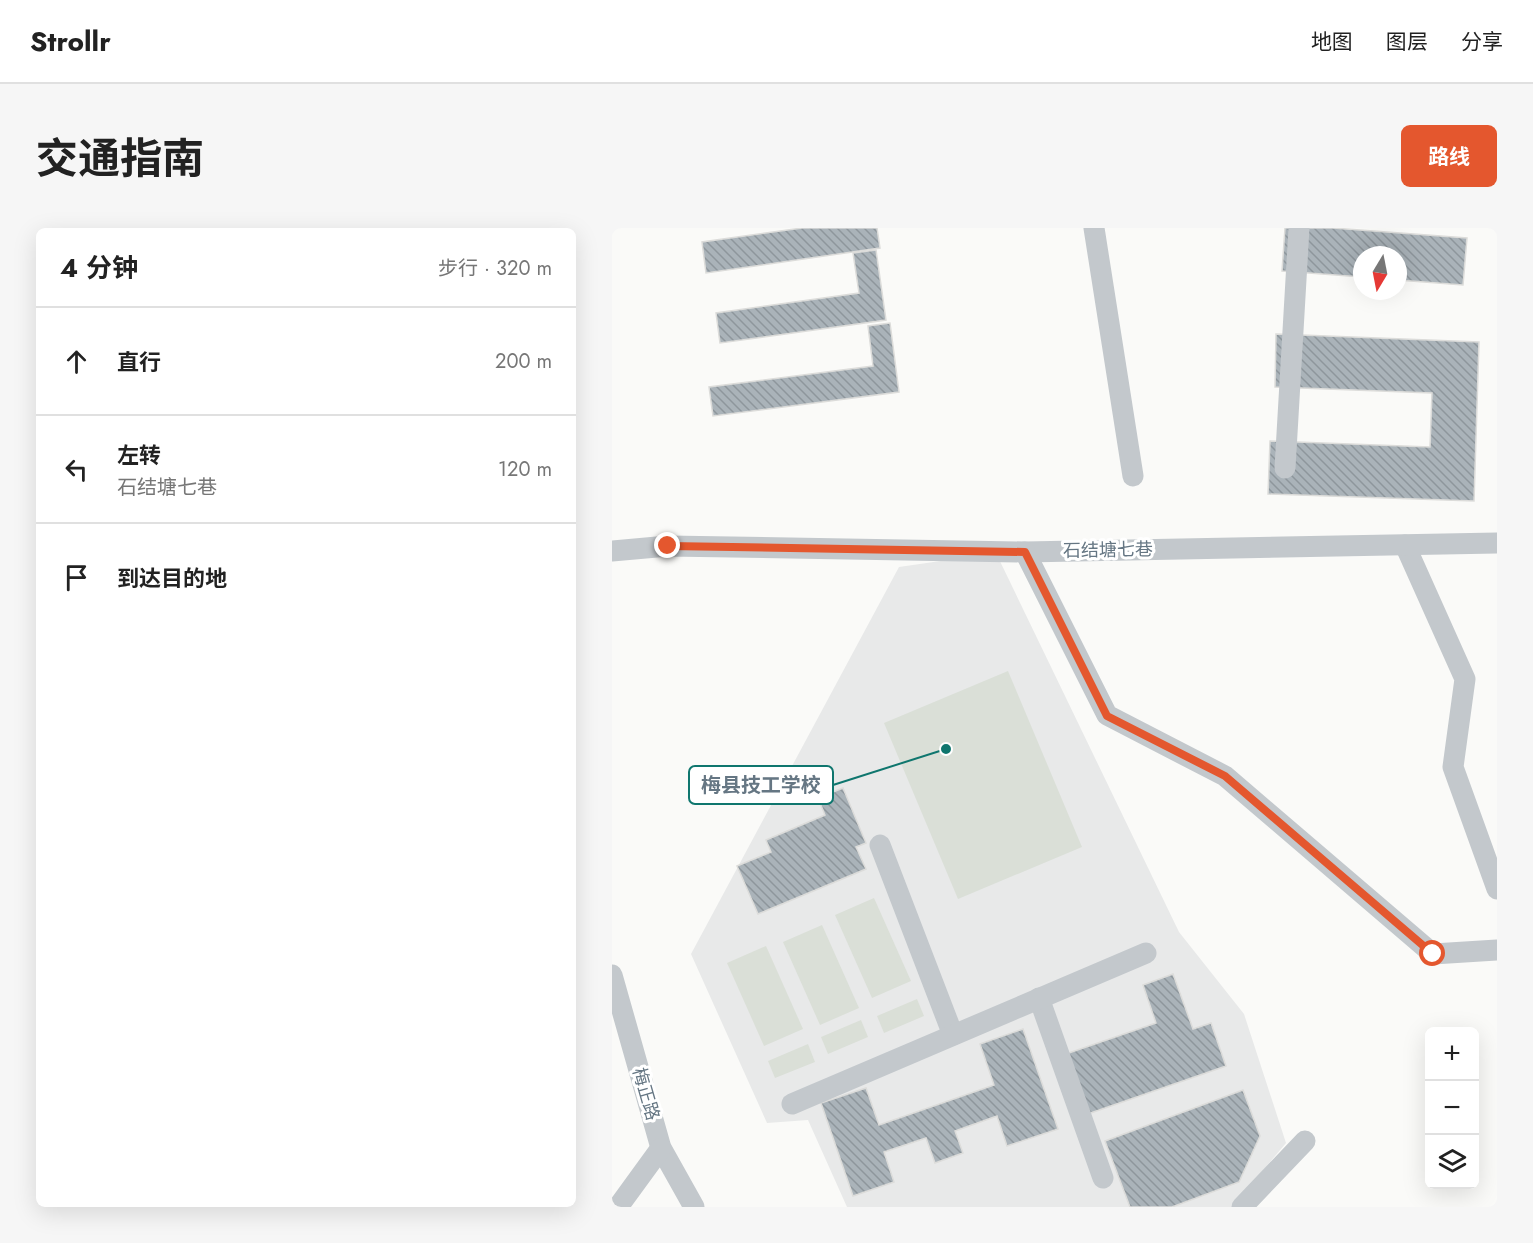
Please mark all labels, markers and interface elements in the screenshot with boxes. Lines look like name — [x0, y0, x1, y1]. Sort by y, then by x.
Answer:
text: Strollr — [30, 21, 111, 62]
text: 地图 — [1311, 27, 1353, 57]
text: 图层 — [1386, 27, 1428, 57]
text: 分享 — [1461, 27, 1503, 57]
button: 路线 — [1401, 125, 1497, 187]
text: 交通指南 — [36, 128, 204, 189]
north arrow — [1353, 246, 1407, 300]
text: 4 分钟 — [60, 249, 138, 287]
text: 步行 · 320 m — [438, 254, 552, 283]
icon: ahead — [60, 345, 93, 378]
text: 直行 — [117, 346, 161, 378]
text: 200 m — [495, 347, 552, 376]
text: 左转 — [117, 439, 161, 471]
icon: left — [60, 453, 93, 486]
text: 120 m — [498, 455, 552, 484]
text: 石结塘七巷 — [117, 473, 217, 502]
route end — [654, 532, 680, 558]
street label: 石结塘七巷 — [1063, 536, 1153, 564]
icon: arrive — [60, 561, 93, 594]
text: 到达目的地 — [117, 562, 227, 594]
callout: 梅县技工学校 — [689, 766, 833, 804]
text: 梅县技工学校 — [701, 771, 821, 800]
route start — [1419, 940, 1445, 966]
map controls — [1425, 1027, 1479, 1189]
button: + — [1425, 1027, 1479, 1081]
street label: 梅正路 — [626, 1064, 666, 1124]
button: − — [1425, 1081, 1479, 1135]
button: layers — [1425, 1135, 1479, 1189]

